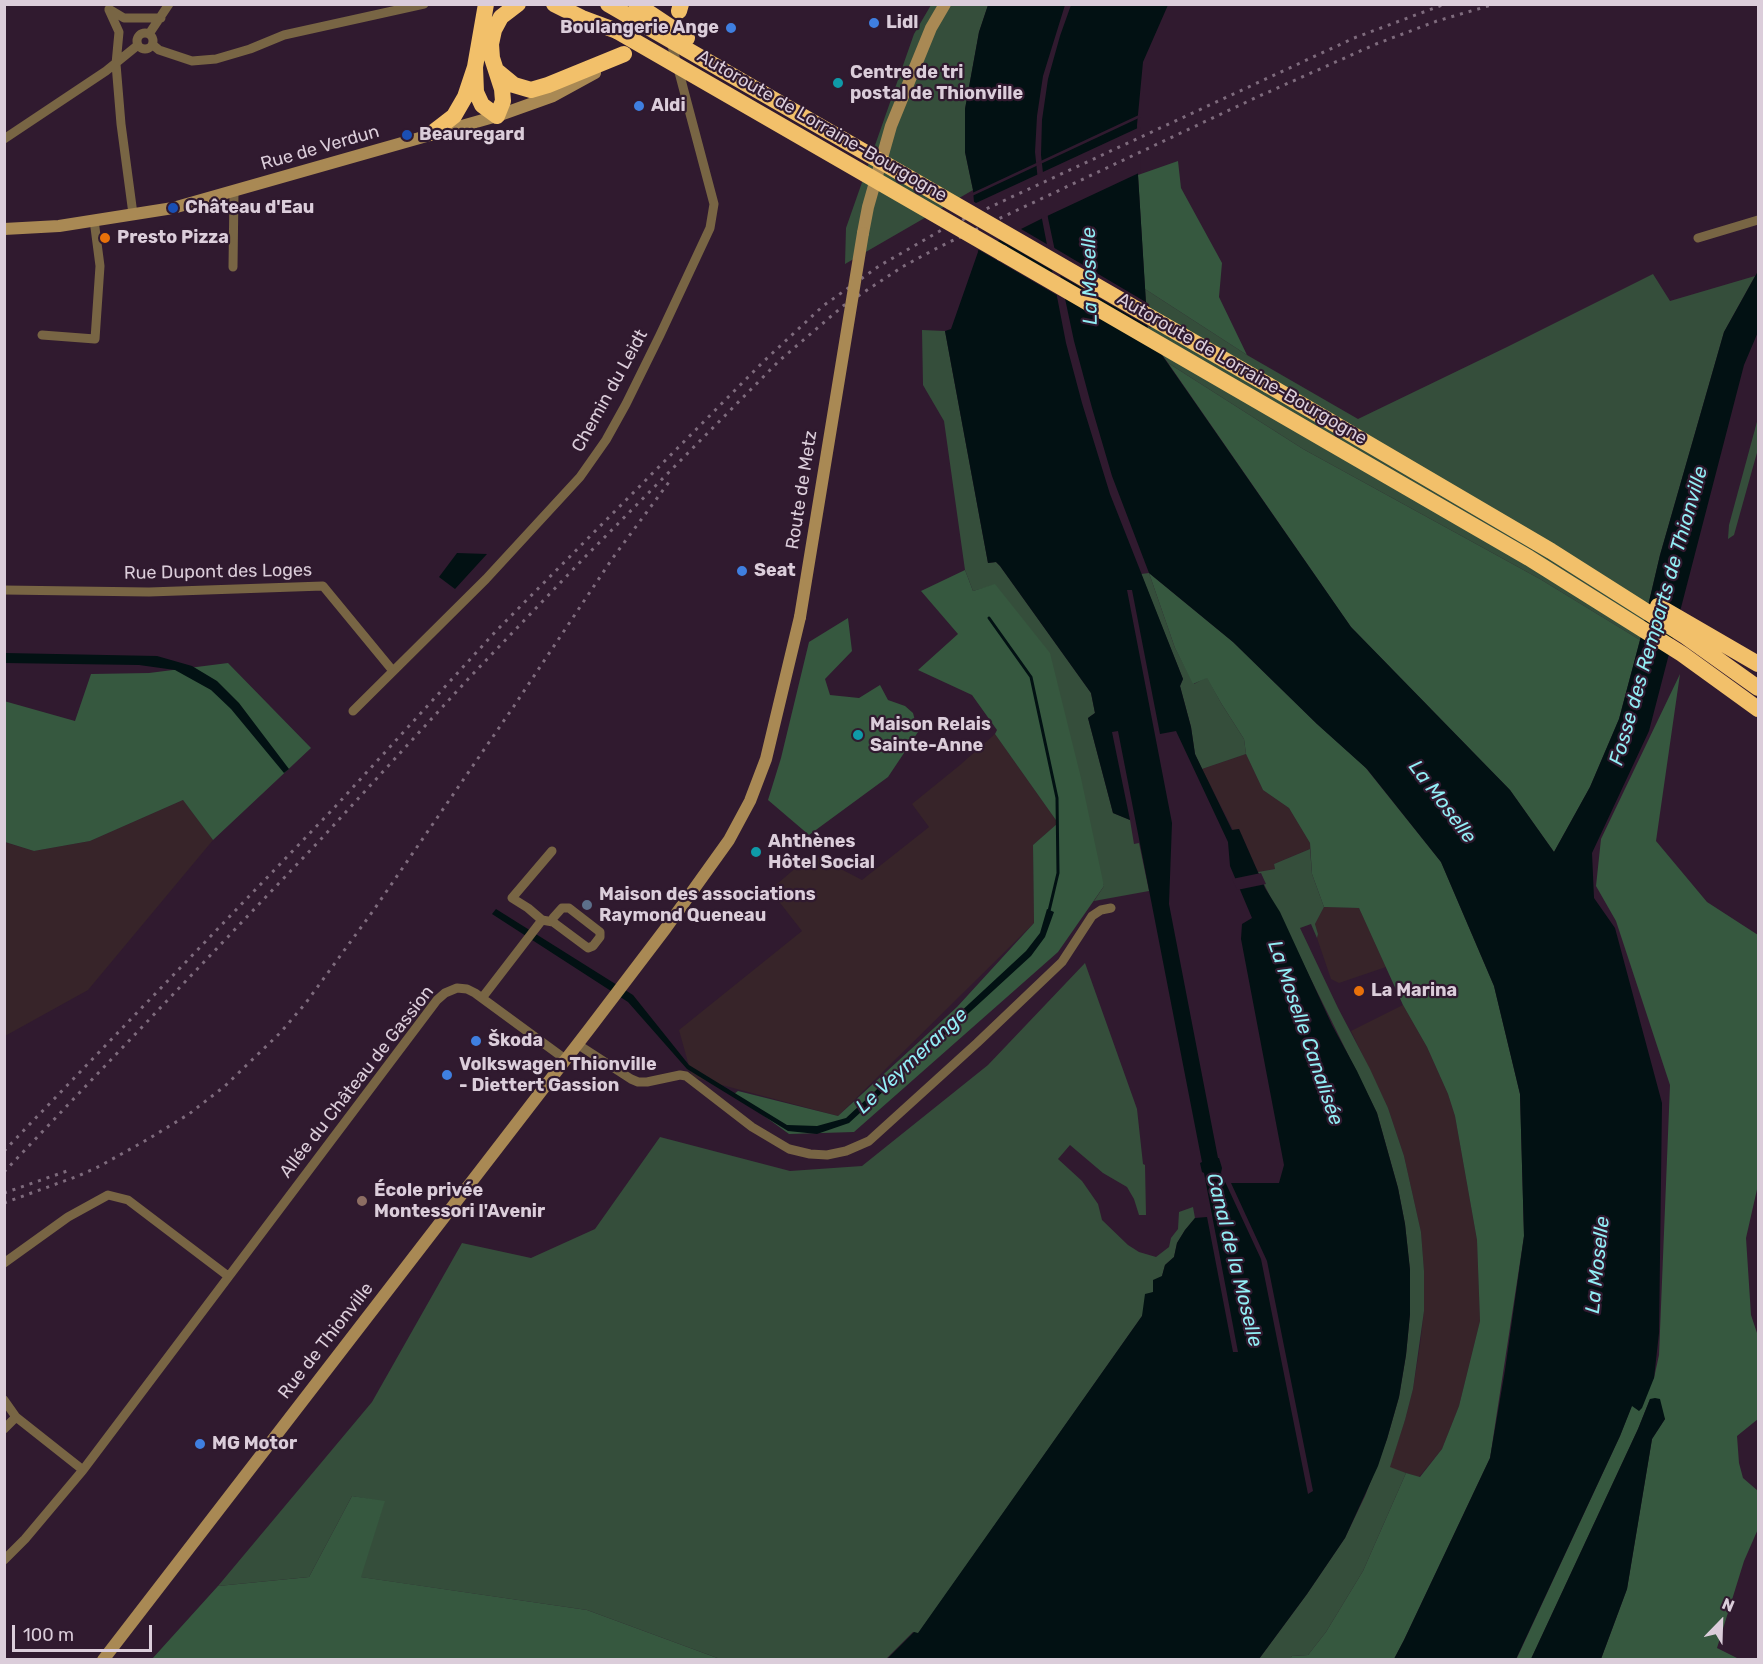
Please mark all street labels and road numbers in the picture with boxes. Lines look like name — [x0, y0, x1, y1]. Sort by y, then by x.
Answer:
street label: Autoroute de Lorraine-Bourgogne — [693, 45, 951, 207]
street label: Rue de Verdun — [258, 121, 382, 175]
street label: Autoroute de Lorraine-Bourgogne — [1113, 288, 1371, 450]
street label: Chemin du Leidt — [567, 326, 653, 456]
street label: Route de Metz — [782, 429, 822, 551]
street label: Rue Dupont des Loges — [124, 560, 312, 584]
street label: Allée du Château de Gassion — [275, 982, 439, 1182]
street label: Rue de Thionville — [274, 1278, 378, 1404]

